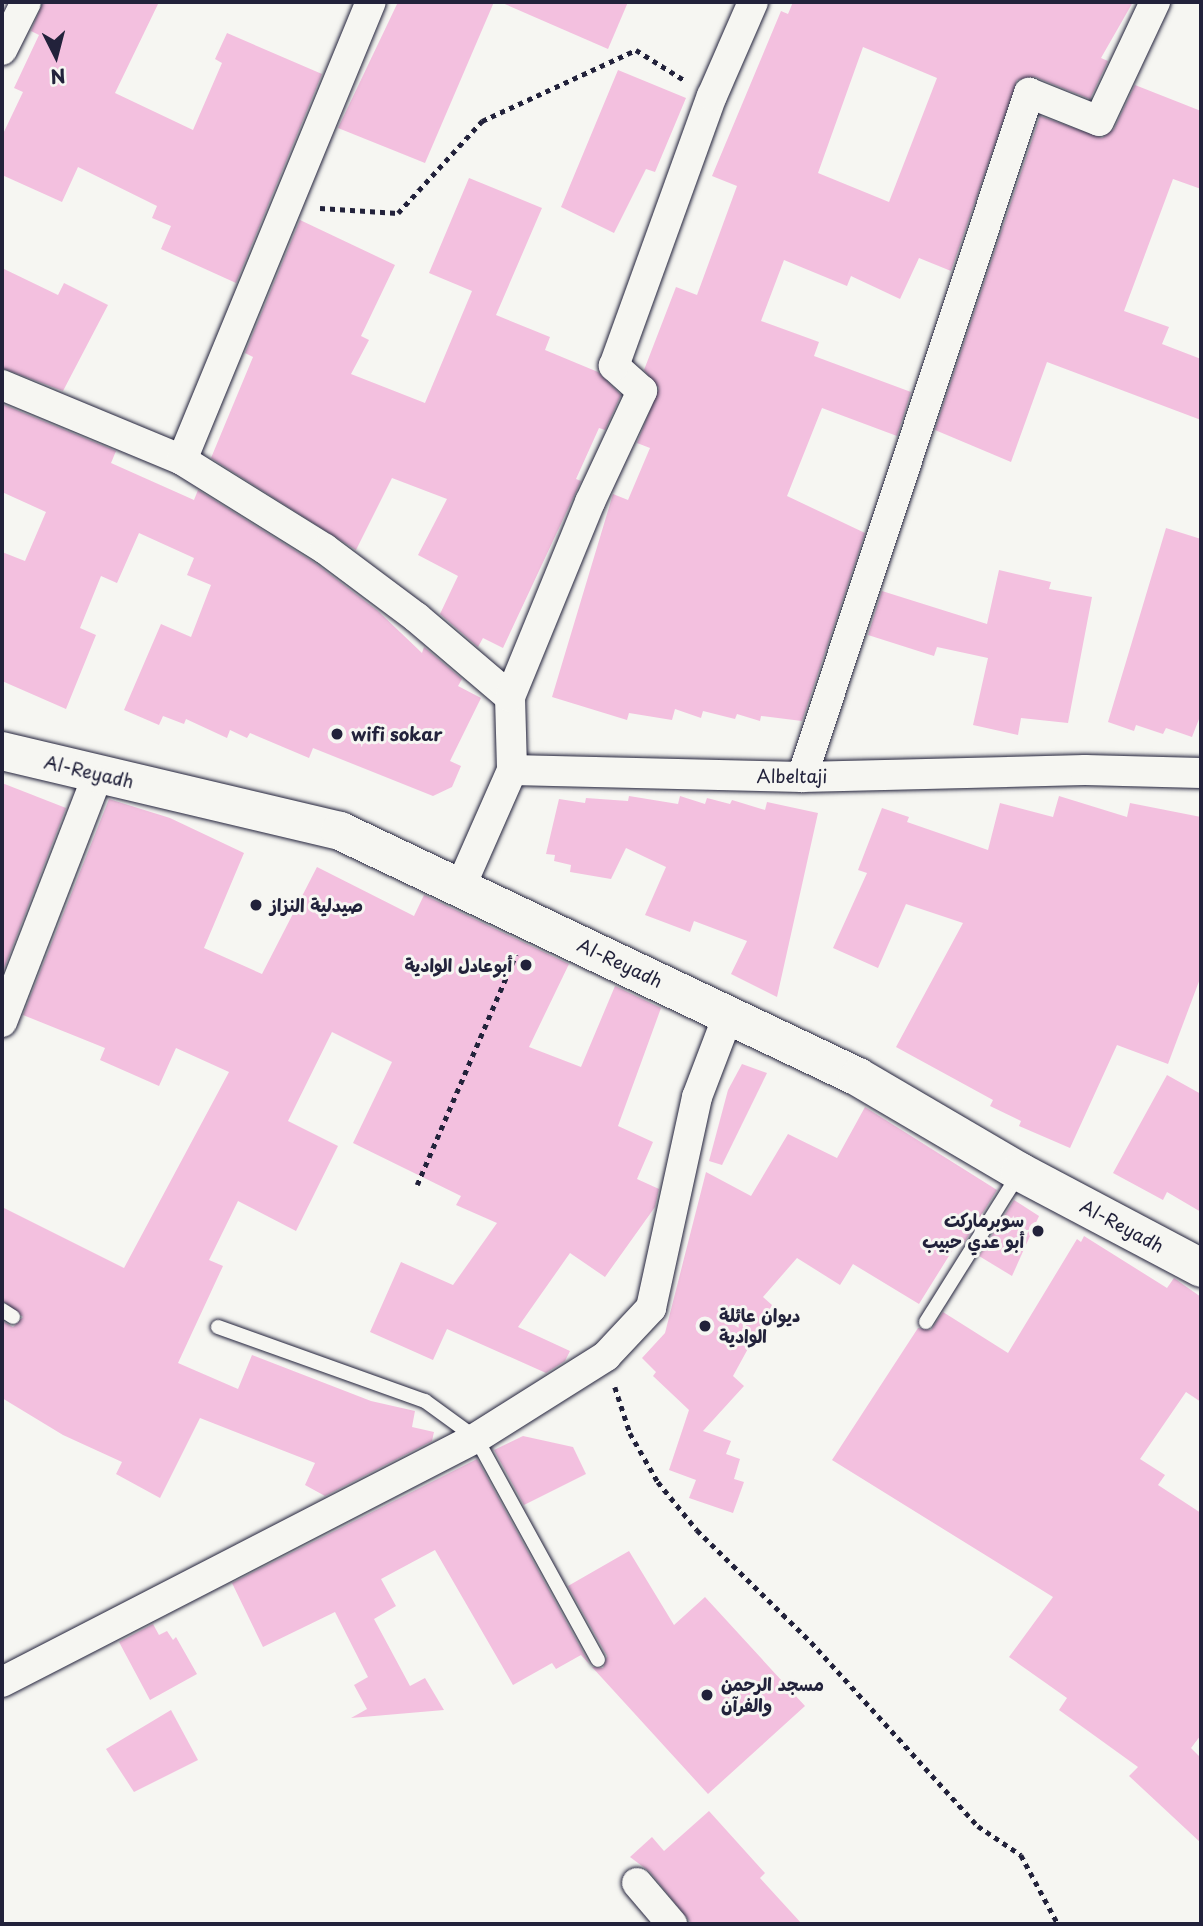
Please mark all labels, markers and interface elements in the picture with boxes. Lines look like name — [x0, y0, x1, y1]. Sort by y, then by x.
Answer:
north arrow — [21, 21, 91, 91]
text: N — [49, 62, 67, 92]
place label: wifi sokar — [351, 723, 444, 745]
marker: wifi sokar — [329, 726, 345, 742]
street label: Al-Reyadh — [42, 751, 136, 793]
street label: Albeltaji — [756, 765, 828, 787]
place label: صيدلية النزاز — [270, 894, 363, 916]
marker: صيدلية النزاز — [248, 897, 264, 913]
street label: Al-Reyadh — [574, 934, 666, 992]
place label: أبوعادل الوادية — [404, 954, 512, 976]
marker: أبوعادل الوادية — [518, 957, 534, 973]
street label: Al-Reyadh — [1077, 1195, 1167, 1257]
place label: سوبرماركت أبو عدي حبيب — [922, 1210, 1024, 1252]
marker: سوبرماركت أبو عدي حبيب — [1030, 1223, 1046, 1239]
place label: ديوان عائلة الوادية — [719, 1305, 800, 1348]
marker: ديوان عائلة الوادية — [697, 1318, 713, 1334]
place label: مسجد الرحمن والفرآن — [721, 1674, 824, 1716]
marker: مسجد الرحمن والفرآن — [699, 1687, 715, 1703]

